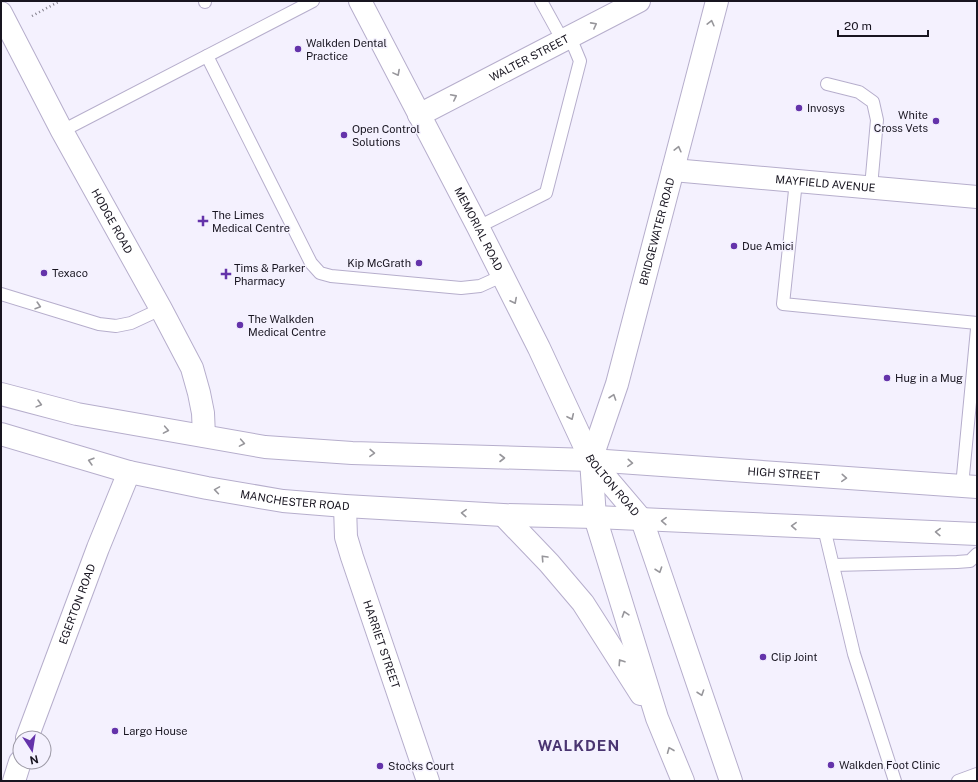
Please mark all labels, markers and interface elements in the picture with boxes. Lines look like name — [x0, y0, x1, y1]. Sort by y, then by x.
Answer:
scale bar — [838, 12, 928, 38]
text: 20 m — [844, 19, 872, 33]
one-way arrow — [706, 20, 715, 27]
one-way arrow — [590, 22, 598, 29]
street label: WALTER STREET — [487, 32, 571, 83]
place label: Walkden Dental Practice — [306, 37, 387, 62]
marker: Walkden Dental Practice — [293, 44, 303, 54]
one-way arrow — [393, 69, 400, 76]
one-way arrow — [450, 94, 457, 102]
place label: Invosys — [807, 102, 845, 114]
marker: Invosys — [794, 103, 804, 113]
place label: White Cross Vets — [874, 109, 928, 134]
marker: White Cross Vets — [931, 116, 941, 126]
place label: Open Control Solutions — [352, 123, 420, 148]
marker: Open Control Solutions — [339, 130, 349, 140]
one-way arrow — [673, 146, 682, 153]
street label: MAYFIELD AVENUE — [775, 173, 876, 194]
street label: BRIDGEWATER ROAD — [637, 176, 677, 287]
street label: MEMORIAL ROAD — [452, 185, 505, 273]
street label: HODGE ROAD — [89, 187, 135, 256]
place label: The Limes Medical Centre — [212, 209, 290, 234]
marker: The Limes Medical Centre — [197, 215, 209, 227]
place label: Due Amici — [742, 240, 794, 252]
marker: Due Amici — [729, 241, 739, 251]
place label: Kip McGrath — [347, 257, 411, 269]
marker: Kip McGrath — [414, 258, 424, 268]
place label: Tims & Parker Pharmacy — [234, 262, 305, 287]
place label: Texaco — [52, 267, 88, 279]
marker: Texaco — [39, 268, 49, 278]
marker: Tims & Parker Pharmacy — [221, 269, 231, 279]
one-way arrow — [509, 296, 517, 304]
one-way arrow — [35, 301, 42, 310]
place label: The Walkden Medical Centre — [248, 313, 326, 338]
marker: The Walkden Medical Centre — [235, 320, 245, 330]
place label: Hug in a Mug — [895, 372, 963, 384]
marker: Hug in a Mug — [882, 373, 892, 383]
one-way arrow — [608, 393, 616, 400]
one-way arrow — [35, 399, 42, 408]
one-way arrow — [567, 414, 575, 421]
one-way arrow — [163, 425, 169, 433]
one-way arrow — [239, 438, 246, 447]
one-way arrow — [369, 449, 375, 457]
street label: BOLTON ROAD — [583, 453, 642, 519]
one-way arrow — [499, 454, 505, 462]
one-way arrow — [87, 457, 94, 466]
one-way arrow — [627, 458, 633, 467]
street label: HIGH STREET — [747, 465, 821, 482]
one-way arrow — [840, 473, 847, 482]
one-way arrow — [214, 486, 220, 495]
street label: MANCHESTER ROAD — [239, 488, 350, 512]
one-way arrow — [461, 508, 467, 517]
one-way arrow — [661, 517, 667, 525]
one-way arrow — [791, 522, 797, 531]
one-way arrow — [935, 528, 941, 536]
one-way arrow — [541, 555, 549, 563]
street label: EGERTON ROAD — [57, 562, 98, 646]
one-way arrow — [654, 567, 663, 574]
street label: HARRIET STREET — [361, 599, 402, 690]
one-way arrow — [621, 611, 630, 618]
place label: Clip Joint — [771, 651, 817, 663]
marker: Clip Joint — [758, 652, 768, 662]
one-way arrow — [618, 659, 626, 666]
one-way arrow — [696, 690, 705, 697]
place label: Largo House — [123, 725, 188, 737]
marker: Largo House — [110, 726, 120, 736]
north arrow — [12, 730, 52, 770]
district label: WALKDEN — [538, 737, 620, 754]
one-way arrow — [667, 746, 675, 754]
text: N — [29, 753, 40, 767]
place label: Walkden Foot Clinic — [839, 759, 940, 771]
place label: Stocks Court — [388, 760, 454, 772]
marker: Walkden Foot Clinic — [826, 760, 836, 770]
marker: Stocks Court — [375, 761, 385, 771]

